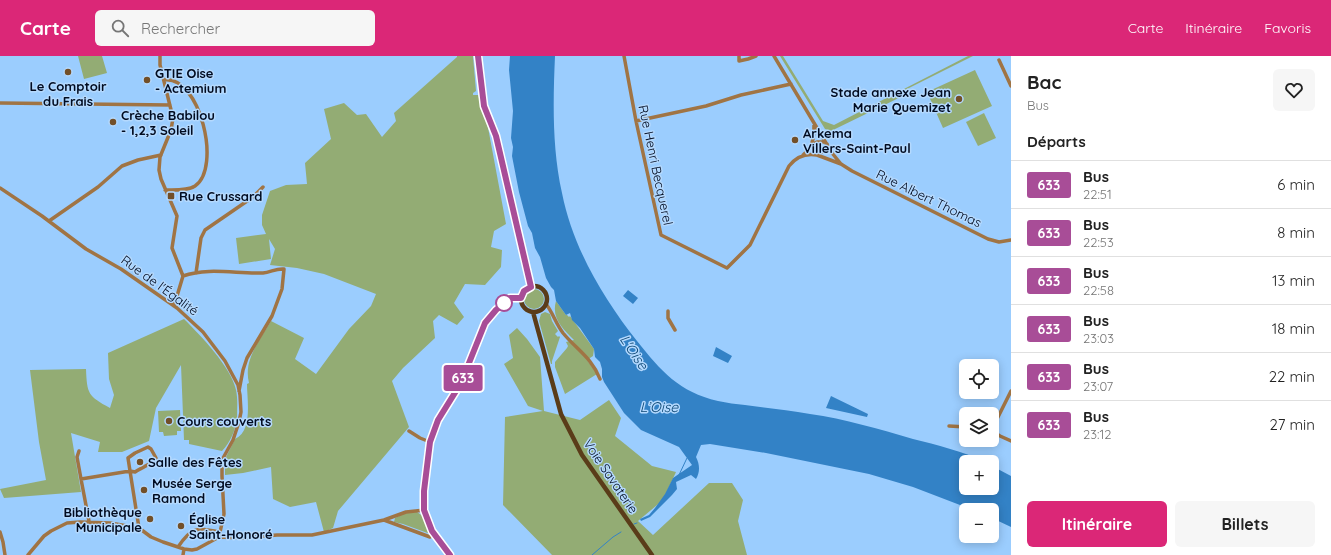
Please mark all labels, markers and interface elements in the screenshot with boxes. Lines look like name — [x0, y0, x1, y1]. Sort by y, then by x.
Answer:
search box — [95, 10, 375, 46]
text: Carte — [20, 16, 71, 40]
icon: search — [109, 17, 131, 39]
text: Rechercher — [141, 19, 220, 38]
text: Carte — [1128, 19, 1163, 37]
text: Itinéraire — [1185, 19, 1242, 37]
text: Favoris — [1264, 19, 1311, 37]
place label: GTIE Oise - Actemium — [155, 65, 226, 96]
marker: Le Comptoir du Frais — [63, 67, 73, 77]
button: heart — [1273, 69, 1315, 111]
text: Bac — [1027, 70, 1061, 94]
marker: GTIE Oise - Actemium — [142, 75, 152, 85]
place label: Le Comptoir du Frais — [29, 78, 107, 109]
place label: Stade annexe Jean Marie Quemizet — [831, 84, 951, 115]
marker: Stade annexe Jean Marie Quemizet — [954, 94, 964, 104]
text: Bus — [1027, 97, 1049, 113]
street label: Rue Henri Becquerel — [635, 103, 677, 227]
place label: Crèche Babilou - 1,2,3 Soleil — [121, 107, 215, 138]
marker: Crèche Babilou - 1,2,3 Soleil — [108, 117, 118, 127]
place label: Arkema Villers-Saint-Paul — [803, 125, 911, 156]
text: Départs — [1027, 132, 1086, 151]
marker: Arkema Villers-Saint-Paul — [790, 135, 800, 145]
street label: Rue Albert Thomas — [874, 166, 984, 230]
text: Bus — [1083, 167, 1109, 186]
text: 6 min — [1277, 175, 1315, 194]
text: 633 — [1038, 176, 1060, 194]
text: 22:51 — [1083, 186, 1112, 202]
place label: Rue Crussard — [179, 188, 263, 204]
marker: Rue Crussard — [166, 191, 176, 201]
text: Bus — [1083, 215, 1109, 234]
text: 8 min — [1277, 223, 1315, 242]
text: 633 — [1038, 224, 1060, 242]
text: 22:53 — [1083, 234, 1114, 250]
street label: Rue de l'Égalité — [118, 252, 202, 318]
text: Bus — [1083, 263, 1109, 282]
text: 13 min — [1272, 271, 1315, 290]
text: 633 — [1038, 272, 1060, 290]
text: 22:58 — [1083, 282, 1114, 298]
unlabelled marker — [495, 294, 513, 312]
text: Bus — [1083, 311, 1109, 330]
text: 18 min — [1272, 319, 1315, 338]
text: 633 — [1038, 320, 1060, 338]
text: 23:03 — [1083, 330, 1114, 346]
water label: L'Oise — [616, 331, 653, 374]
map controls — [959, 359, 999, 543]
button: locate — [959, 359, 999, 399]
text: Bus — [1083, 359, 1109, 378]
line badge: 633 — [440, 365, 486, 391]
text: 22 min — [1269, 367, 1315, 386]
text: 633 — [1038, 368, 1060, 386]
text: 633 — [452, 369, 474, 387]
text: 23:07 — [1083, 378, 1113, 394]
water label: L’Oise — [640, 398, 679, 416]
button: layers — [959, 407, 999, 447]
text: Bus — [1083, 407, 1109, 426]
place label: Cours couverts — [177, 413, 271, 429]
text: 27 min — [1270, 415, 1315, 434]
marker: Cours couverts — [164, 416, 174, 426]
text: 633 — [1038, 416, 1060, 434]
text: 23:12 — [1083, 426, 1111, 442]
street label: Voie Savaterie — [580, 436, 642, 516]
place label: Salle des Fêtes — [148, 454, 242, 470]
button: + — [959, 455, 999, 495]
marker: Salle des Fêtes — [135, 457, 145, 467]
place label: Musée Serge Ramond — [152, 475, 232, 506]
marker: Musée Serge Ramond — [139, 485, 149, 495]
button: Itinéraire — [1027, 501, 1167, 547]
button: Billets — [1175, 501, 1315, 547]
button: − — [959, 503, 999, 543]
place label: Bibliothèque Municipale — [63, 504, 142, 535]
place label: Église Saint-Honoré — [189, 511, 273, 542]
marker: Bibliothèque Municipale — [145, 514, 155, 524]
marker: Église Saint-Honoré — [176, 521, 186, 531]

